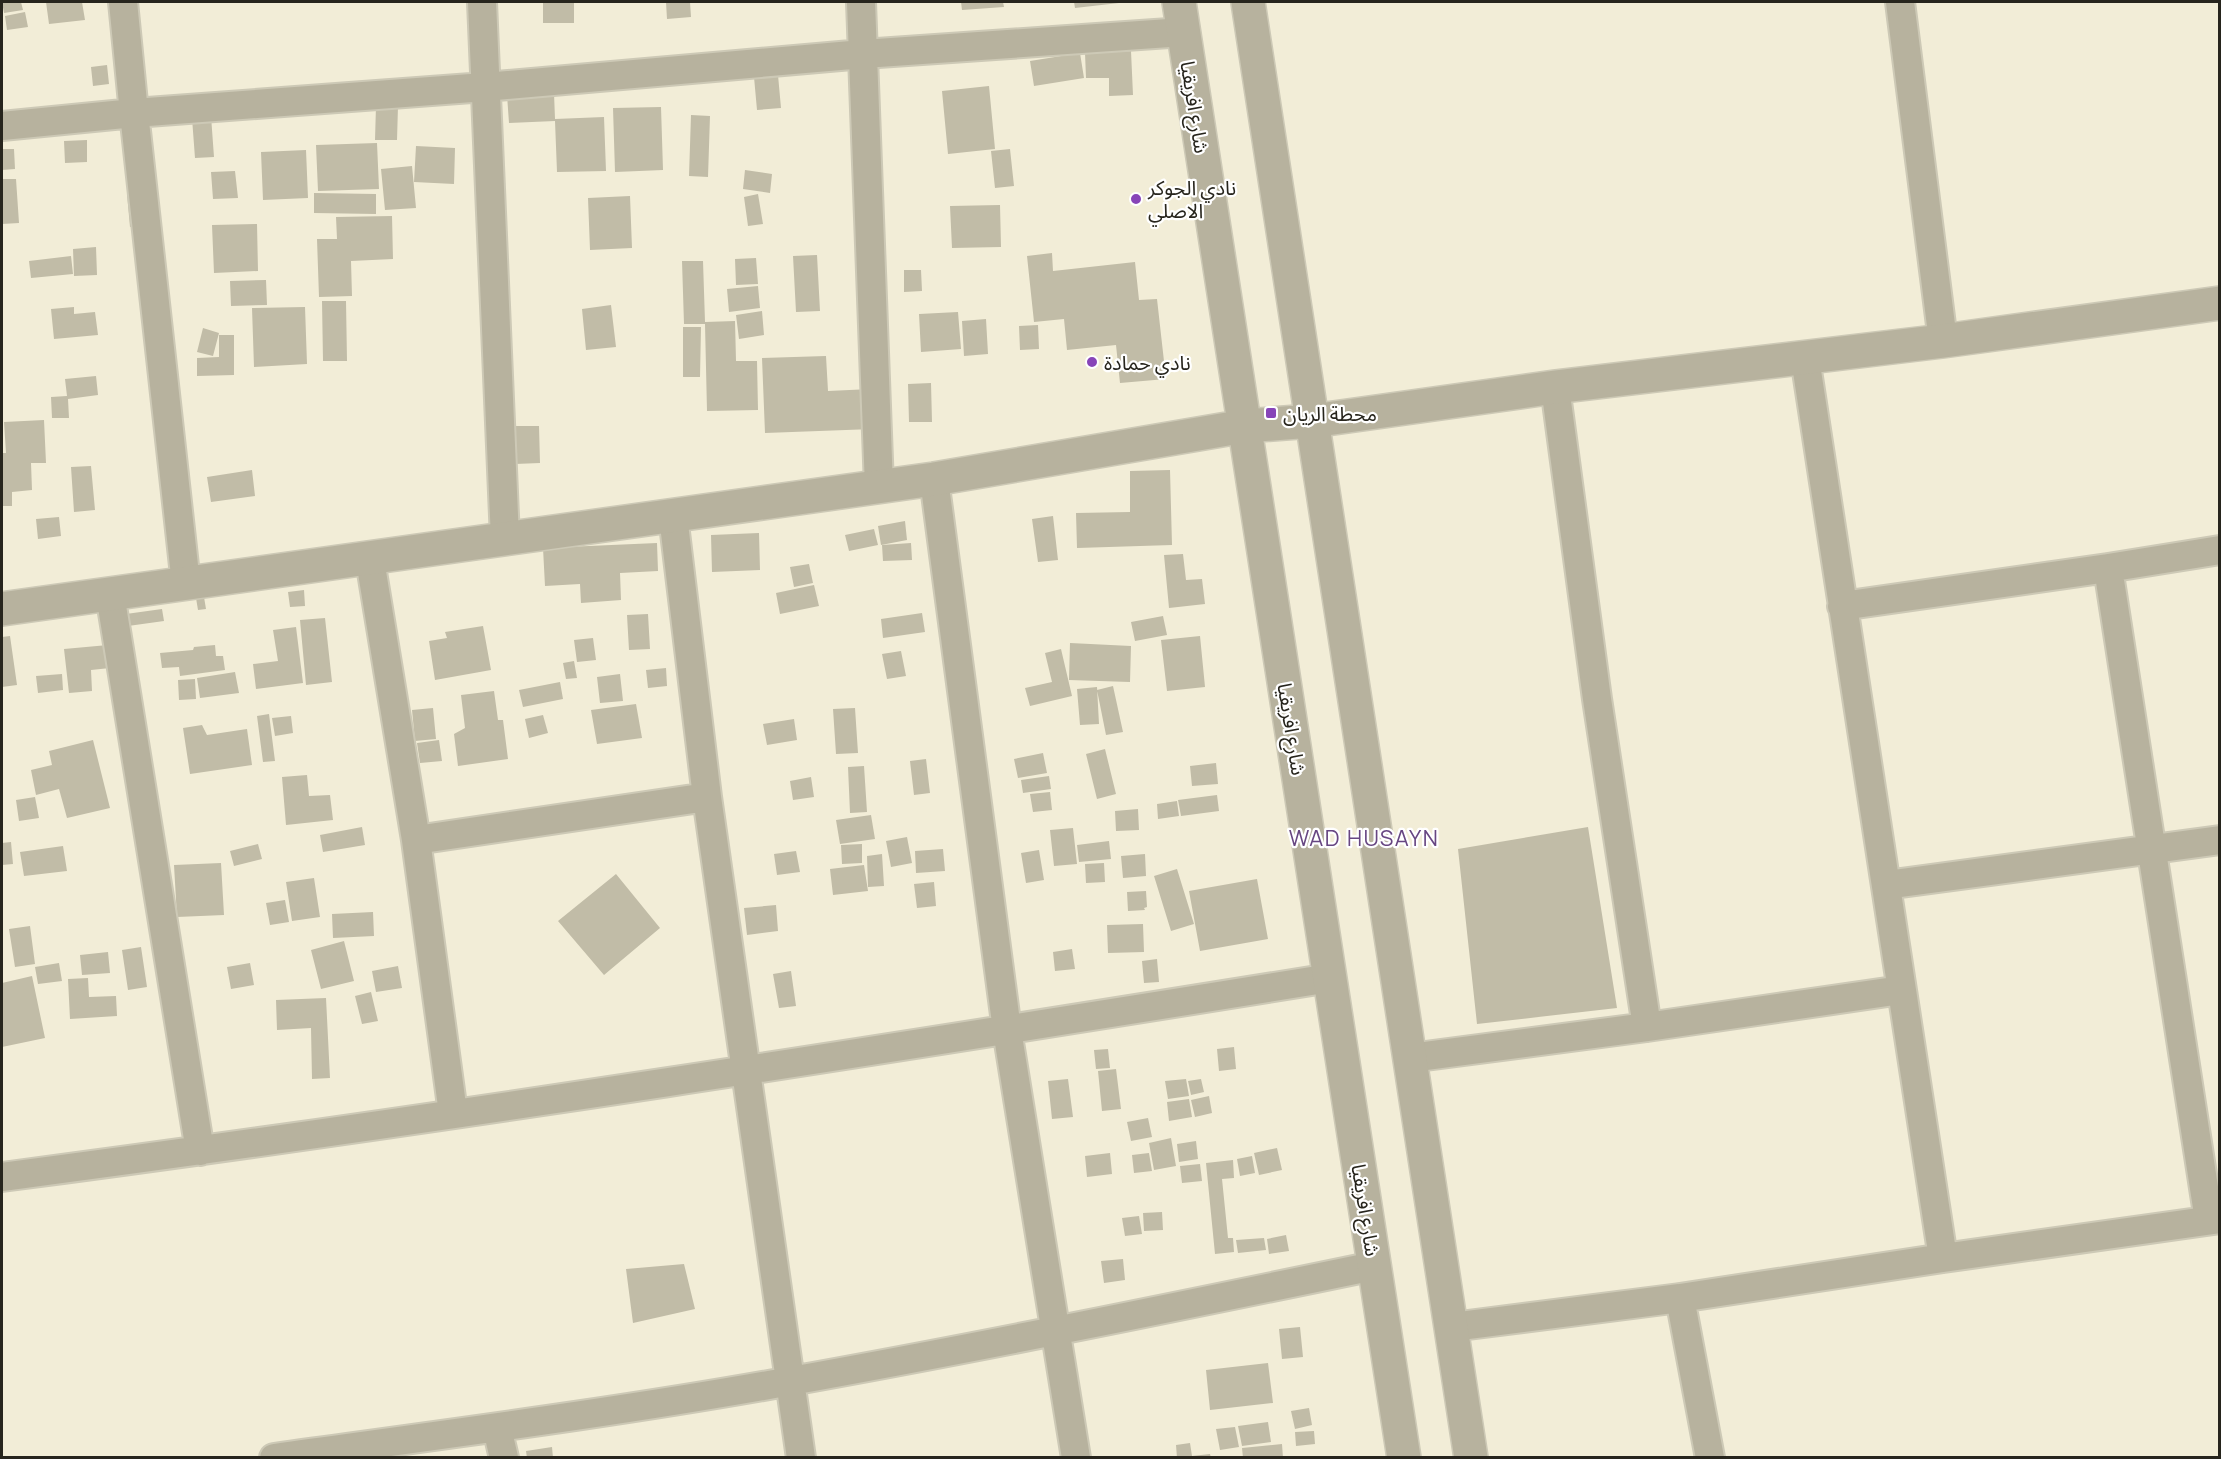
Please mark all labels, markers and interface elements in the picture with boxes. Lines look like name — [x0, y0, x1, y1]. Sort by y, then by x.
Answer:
street label: شارع افريقيا — [1172, 59, 1216, 155]
place label: نادي الجوكر الاصلي — [1147, 174, 1236, 226]
marker: نادي الجوكر الاصلي — [1129, 192, 1143, 206]
place label: نادي حمادة — [1104, 349, 1191, 378]
marker: نادي حمادة — [1085, 355, 1099, 369]
place label: محطة الريان — [1283, 400, 1377, 427]
marker: محطة الريان — [1264, 406, 1278, 420]
street label: شارع افريقيا — [1269, 681, 1313, 777]
district label: WAD HUSAYN — [1289, 823, 1439, 853]
street label: شارع افريقيا — [1343, 1162, 1387, 1258]

